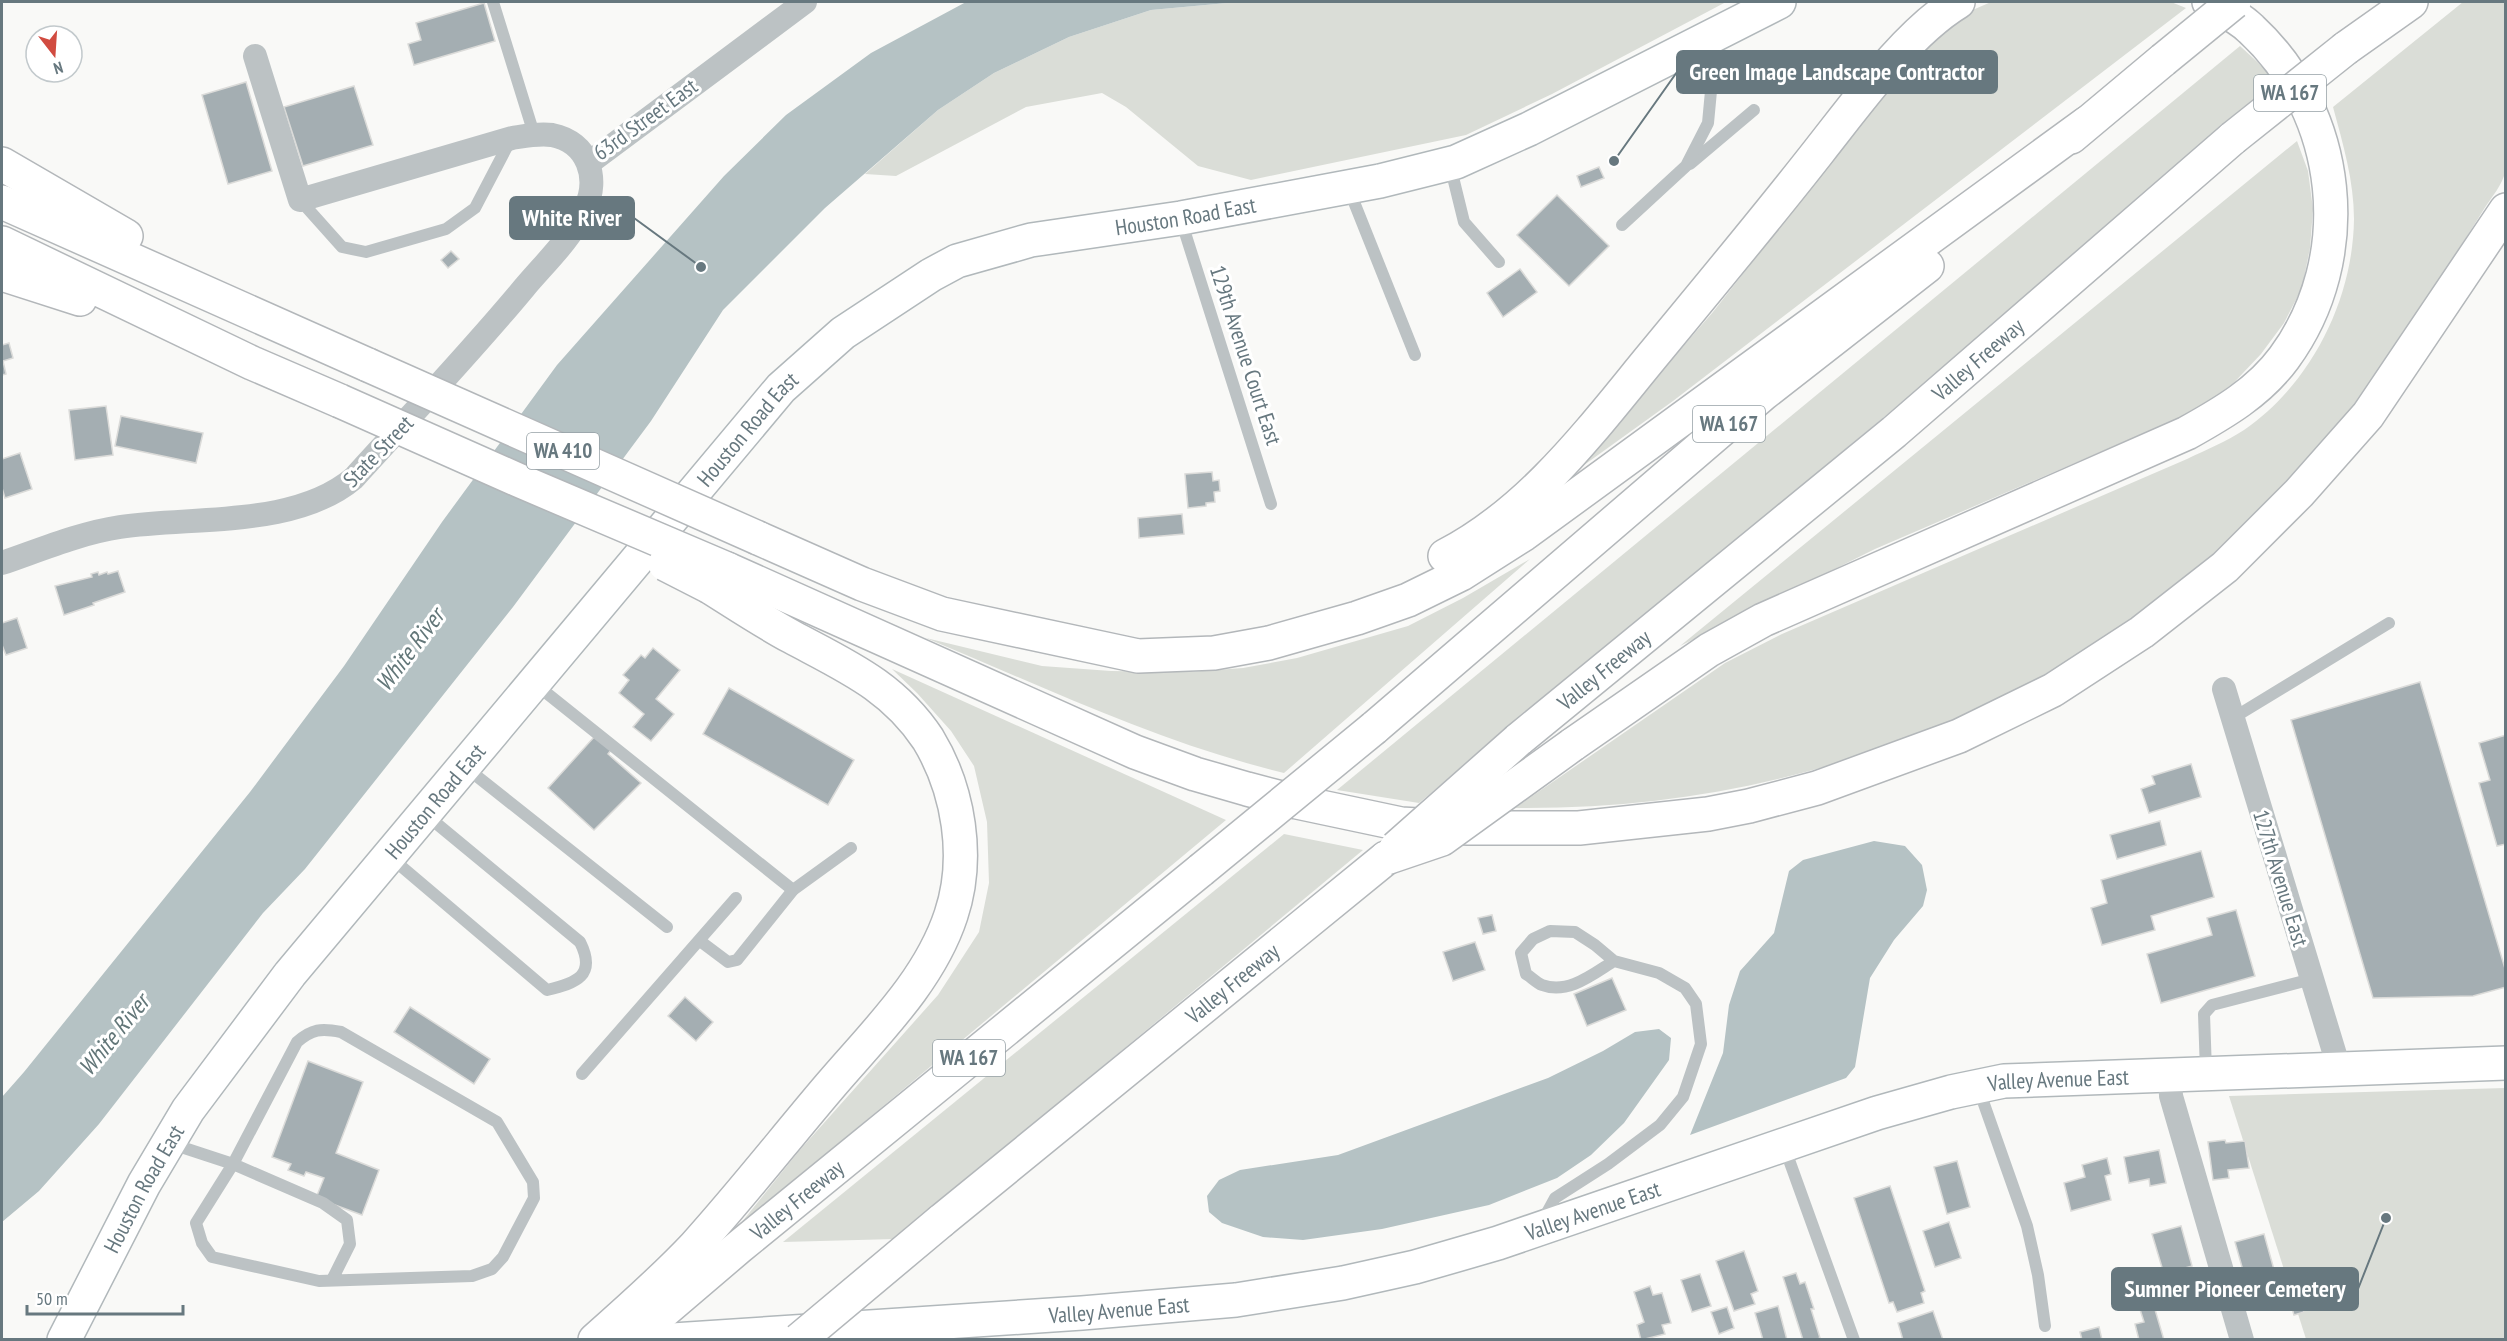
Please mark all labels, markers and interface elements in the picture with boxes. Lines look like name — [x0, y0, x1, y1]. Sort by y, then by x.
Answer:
north arrow — [24, 24, 84, 84]
callout: Green Image Landscape Contractor — [1677, 51, 1997, 93]
text: Green Image Landscape Contractor — [1689, 56, 1986, 87]
text: N — [51, 58, 65, 79]
street label: 63rd Street East — [587, 72, 703, 166]
road number: WA 167 — [2254, 75, 2326, 111]
street label: Houston Road East — [1113, 190, 1258, 241]
callout: White River — [510, 197, 634, 239]
text: White River — [521, 202, 623, 233]
street label: 129th Avenue Court East — [1204, 262, 1288, 448]
street label: Valley Freeway — [1925, 311, 2030, 407]
street label: Houston Road East — [691, 366, 804, 492]
road number: WA 167 — [1693, 406, 1765, 442]
street label: State Street — [337, 409, 419, 493]
road number: WA 410 — [527, 433, 599, 469]
water label: White River — [368, 599, 453, 697]
street label: Valley Freeway — [1551, 623, 1657, 717]
street label: Houston Road East — [379, 738, 491, 865]
street label: 127th Avenue East — [2247, 806, 2315, 950]
street label: Valley Freeway — [1179, 936, 1285, 1030]
water label: White River — [71, 985, 158, 1082]
road number: WA 167 — [933, 1040, 1005, 1076]
street label: Valley Avenue East — [1984, 1063, 2129, 1098]
street label: Houston Road East — [97, 1120, 190, 1257]
street label: Valley Freeway — [744, 1153, 850, 1247]
street label: Valley Avenue East — [1520, 1174, 1664, 1247]
callout: Sumner Pioneer Cemetery — [2112, 1268, 2358, 1310]
text: Sumner Pioneer Cemetery — [2124, 1273, 2346, 1304]
scale bar — [27, 1278, 183, 1316]
text: 50 m — [36, 1287, 68, 1310]
street label: Valley Avenue East — [1047, 1290, 1190, 1329]

